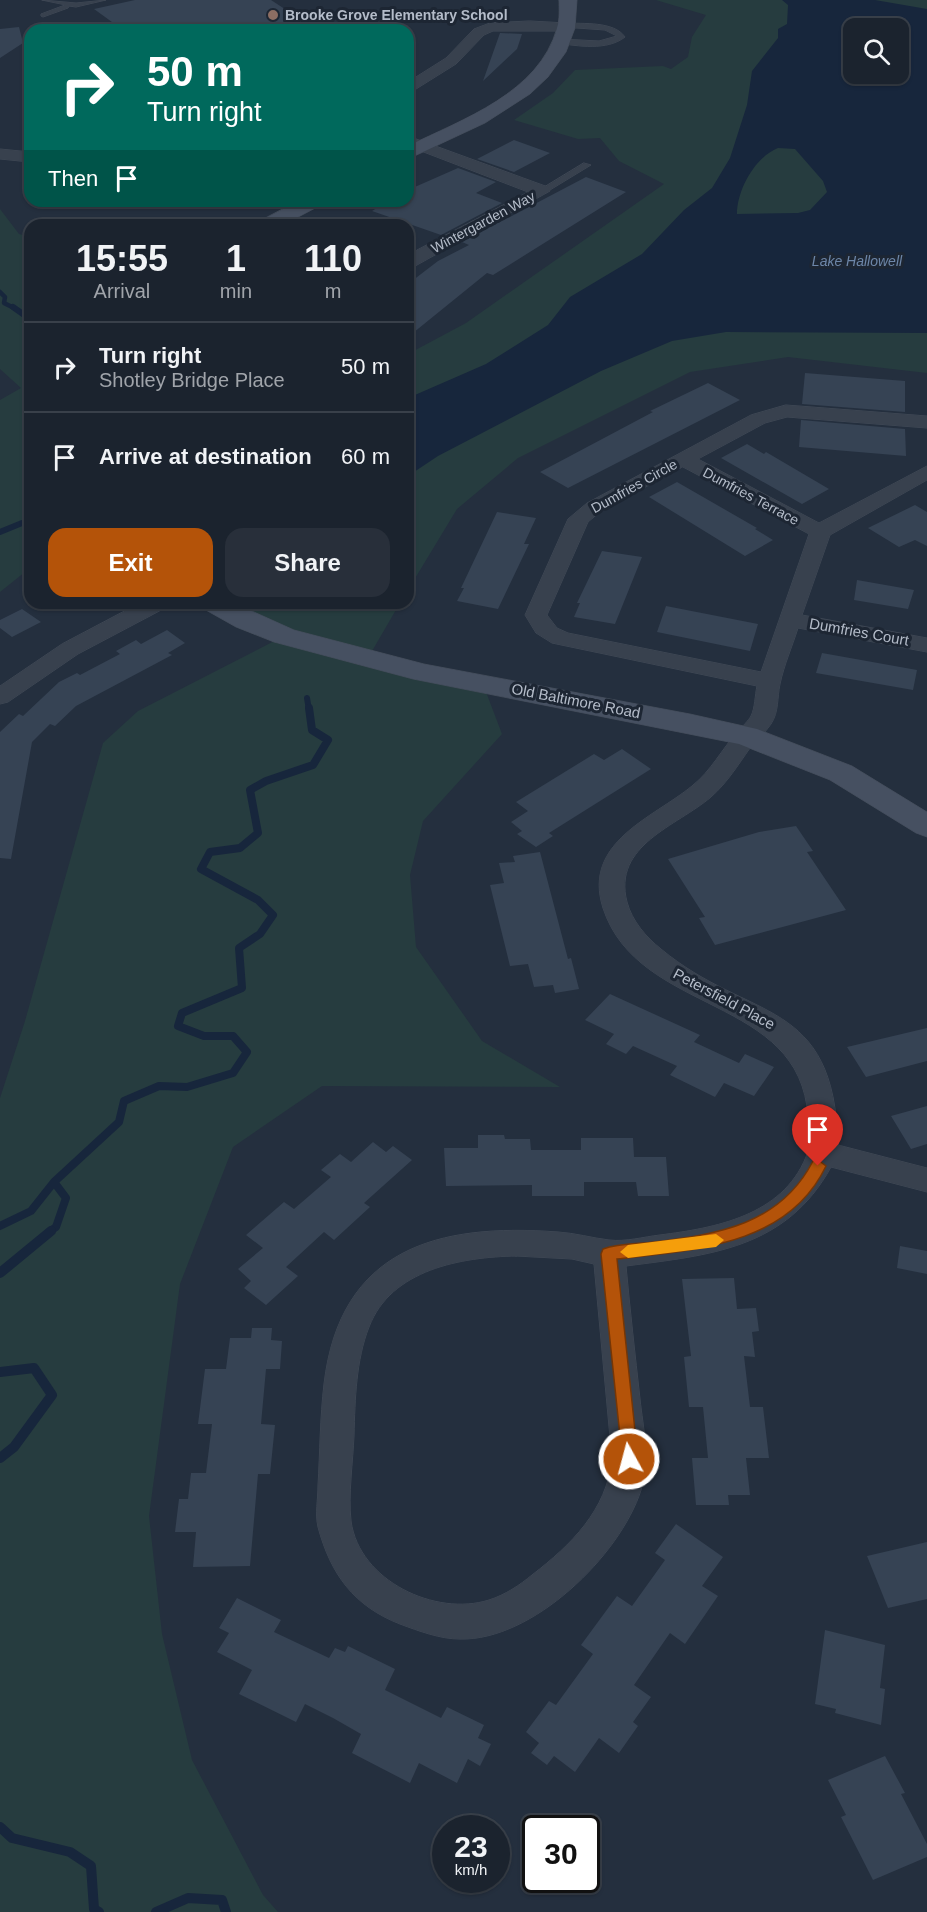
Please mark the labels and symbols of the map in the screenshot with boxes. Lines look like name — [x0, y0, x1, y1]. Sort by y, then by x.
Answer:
place label: Brooke Grove Elementary School — [285, 7, 508, 23]
marker: Brooke Grove Elementary School — [266, 8, 280, 22]
street label: Wintergarden Way — [428, 188, 538, 256]
water label: Lake Hallowell — [812, 253, 903, 269]
street label: Dumfries Circle — [588, 456, 680, 516]
street label: Dumfries Terrace — [700, 464, 802, 528]
street label: Dumfries Court — [808, 614, 911, 649]
street label: Old Baltimore Road — [510, 680, 642, 721]
street label: Petersfield Place — [671, 965, 778, 1032]
pin — [792, 1104, 843, 1166]
position arrow — [597, 1427, 661, 1491]
speed limit sign: 30 — [522, 1815, 600, 1893]

